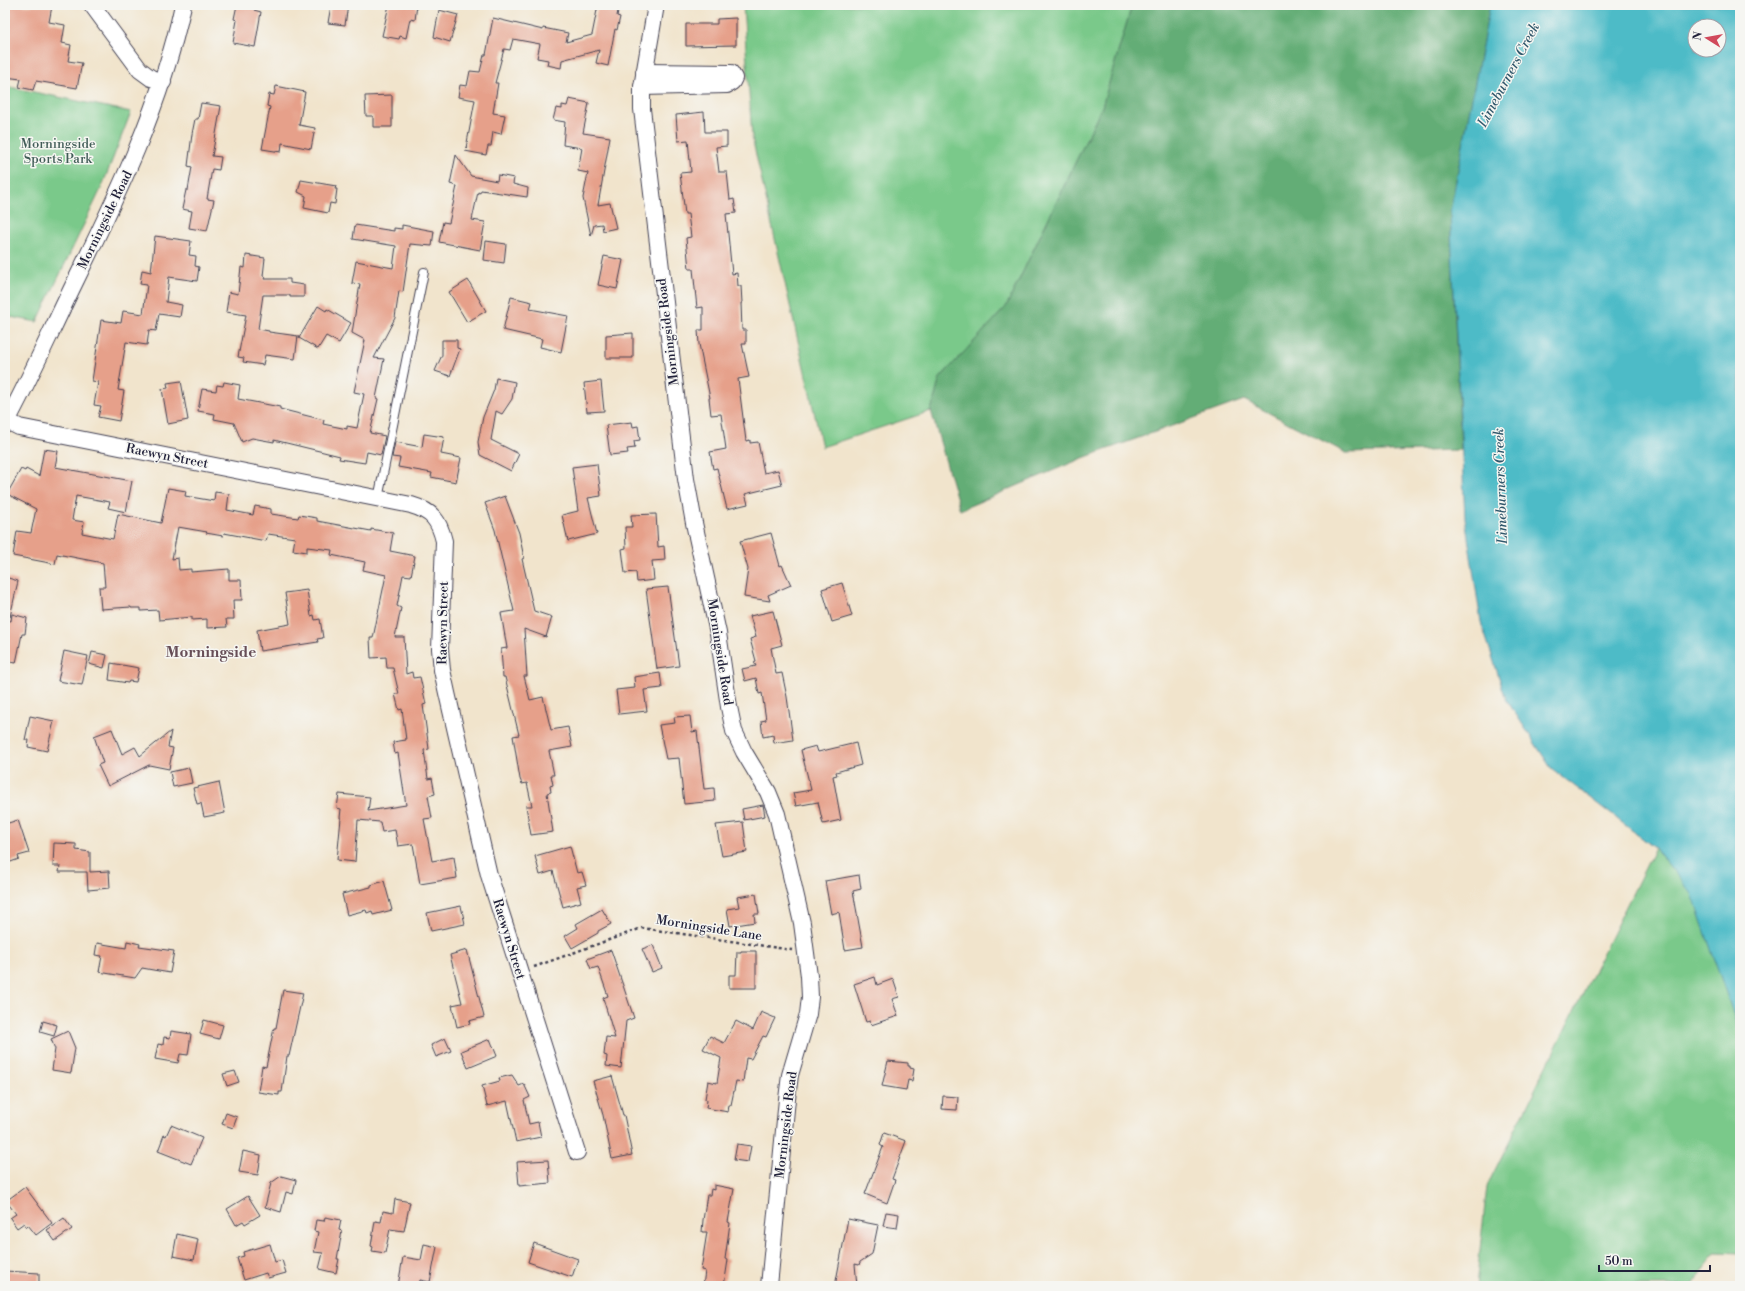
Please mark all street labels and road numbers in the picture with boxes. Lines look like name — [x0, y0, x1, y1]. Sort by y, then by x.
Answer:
street label: Morningside Road — [74, 167, 136, 272]
street label: Morningside Road — [653, 277, 683, 387]
street label: Raewyn Street — [125, 440, 210, 472]
street label: Raewyn Street — [434, 581, 452, 665]
street label: Morningside Road — [704, 597, 736, 707]
street label: Raewyn Street — [489, 897, 529, 982]
street label: Morningside Lane — [655, 912, 764, 944]
street label: Morningside Road — [771, 1070, 801, 1180]

